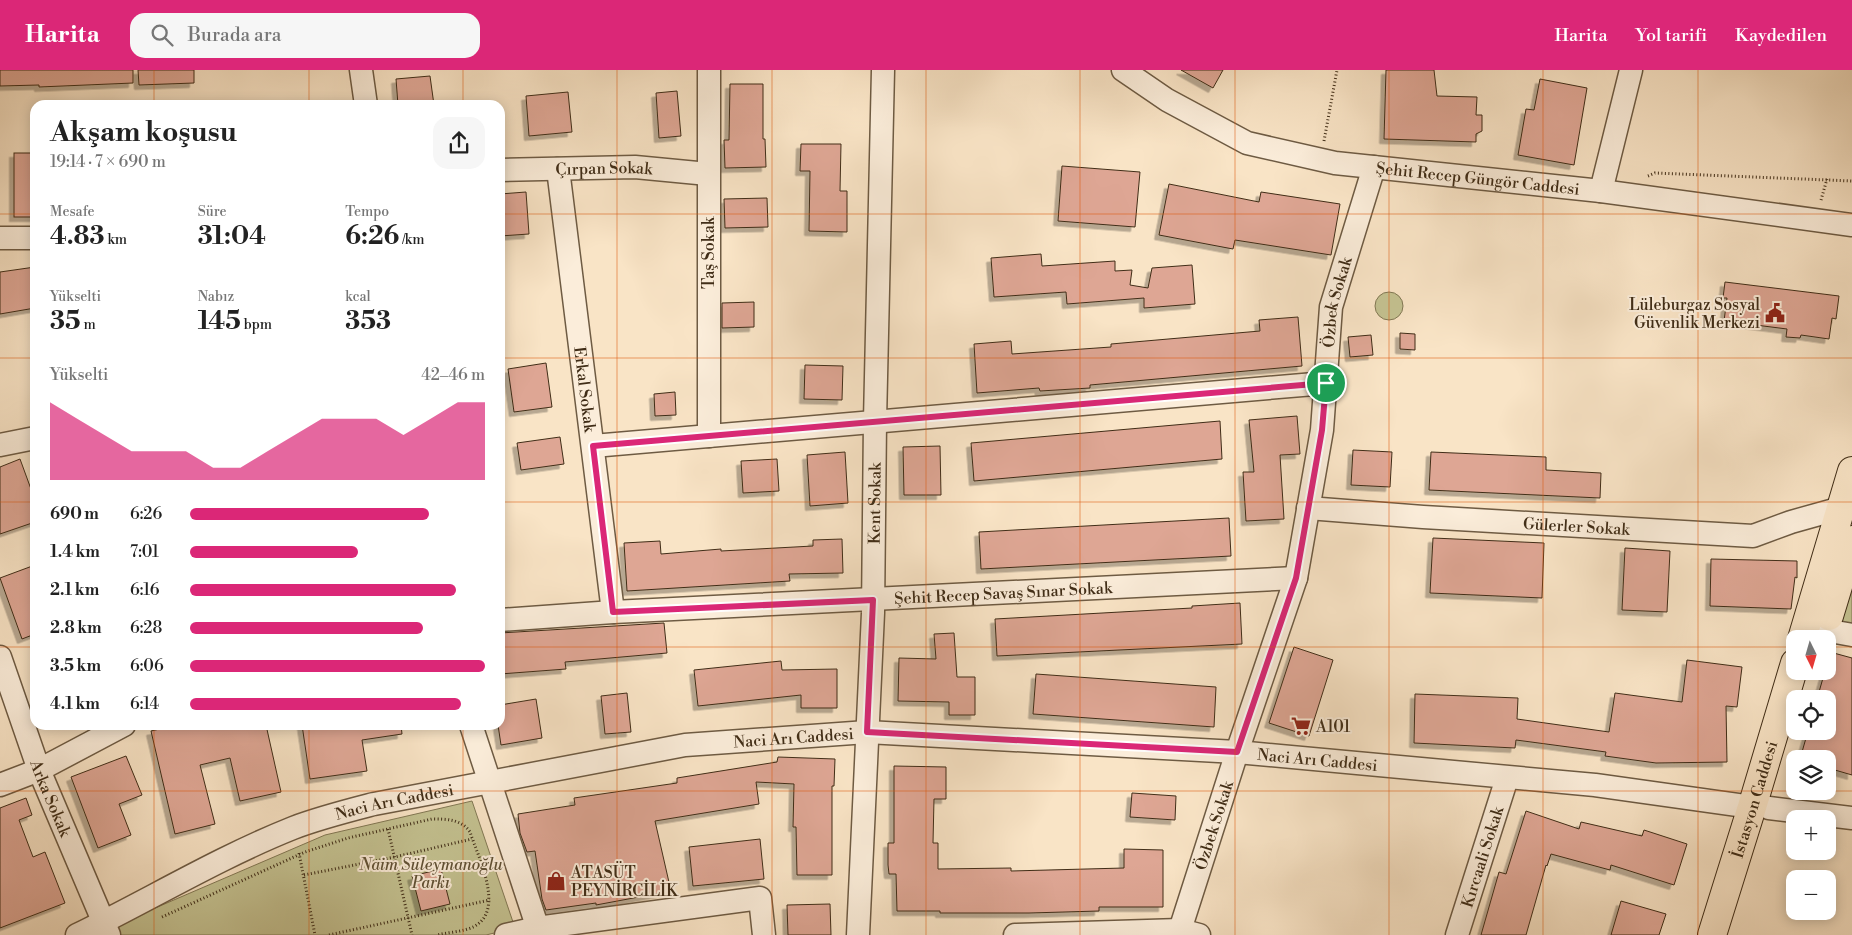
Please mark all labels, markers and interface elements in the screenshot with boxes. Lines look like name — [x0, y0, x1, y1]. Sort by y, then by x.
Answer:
search box — [130, 13, 480, 58]
text: Harita — [25, 20, 100, 50]
icon: search — [148, 21, 176, 49]
text: Burada ara — [188, 23, 281, 47]
text: Harita — [1555, 24, 1608, 47]
text: Yol tarifi — [1636, 24, 1707, 47]
text: Kaydedilen — [1735, 24, 1827, 47]
text: Akşam koşusu — [50, 115, 237, 150]
button: share — [433, 117, 485, 169]
text: 19:14 · 7 × 690 m — [50, 152, 166, 172]
street label: Çırpan Sokak — [555, 158, 655, 180]
street label: Şehit Recep Güngör Caddesi — [1375, 158, 1581, 200]
text: Mesafe — [50, 203, 95, 221]
text: Süre — [198, 203, 227, 221]
text: Tempo — [345, 203, 389, 221]
street label: Taş Sokak — [699, 215, 719, 289]
text: 4.83 — [50, 221, 105, 252]
text: 31:04 — [198, 221, 266, 252]
text: 6:26 — [345, 221, 399, 252]
text: km — [105, 231, 127, 249]
text: /km — [399, 231, 424, 249]
street label: Özbek Sokak — [1317, 253, 1357, 348]
text: Yükselti — [50, 288, 101, 306]
text: Nabız — [198, 288, 234, 306]
text: kcal — [345, 288, 371, 306]
place label: Lüleburgaz Sosyal Güvenlik Merkezi — [1629, 295, 1760, 333]
public building icon: Lüleburgaz Sosyal Güvenlik Merkezi — [1764, 302, 1786, 324]
text: 35 — [50, 306, 81, 337]
text: 145 — [198, 306, 241, 337]
text: 353 — [345, 306, 391, 337]
text: m — [81, 316, 96, 334]
text: bpm — [241, 316, 272, 334]
street label: Erkal Sokak — [569, 345, 600, 435]
pin — [1305, 362, 1347, 404]
text: Yükselti — [50, 365, 108, 385]
text: 42–46 m — [421, 365, 485, 385]
icon: arrive — [1312, 369, 1340, 397]
street label: Kent Sokak — [865, 461, 886, 544]
text: 690 m — [50, 504, 99, 524]
text: 6:26 — [130, 504, 162, 524]
street label: Gülerler Sokak — [1522, 514, 1632, 540]
text: 1.4 km — [50, 542, 100, 562]
text: 7:01 — [130, 542, 159, 562]
street label: Şehit Recep Savaş Sınar Sokak — [894, 578, 1114, 609]
text: 2.1 km — [50, 580, 99, 600]
text: 6:16 — [130, 580, 159, 600]
text: 2.8 km — [50, 618, 102, 638]
text: 6:28 — [130, 618, 162, 638]
north arrow — [1786, 630, 1836, 680]
map controls — [1786, 630, 1836, 920]
text: 3.5 km — [50, 656, 101, 676]
text: 6:06 — [130, 656, 164, 676]
button: locate — [1786, 690, 1836, 740]
text: 4.1 km — [50, 694, 100, 714]
text: 6:14 — [130, 694, 159, 714]
supermarket icon: A101 — [1290, 715, 1312, 737]
place label: A101 — [1315, 717, 1350, 737]
street label: Naci Arı Caddesi — [733, 724, 854, 753]
street label: İstasyon Caddesi — [1726, 739, 1782, 861]
street label: Naci Arı Caddesi — [1256, 745, 1378, 776]
button: layers — [1786, 750, 1836, 800]
street label: Arka Sokak — [25, 756, 76, 841]
street label: Özbek Sokak — [1189, 777, 1239, 873]
street label: Naci Arı Caddesi — [333, 780, 455, 825]
street label: Kırcaali Sokak — [1457, 803, 1509, 910]
button: + — [1786, 810, 1836, 860]
park label: Naim Süleymanoğlu Parkı — [358, 855, 504, 893]
place label: ATASÜT PEYNİRCİLİK — [570, 861, 679, 901]
shop icon: ATASÜT PEYNİRCİLİK — [545, 870, 567, 892]
button: − — [1786, 870, 1836, 920]

